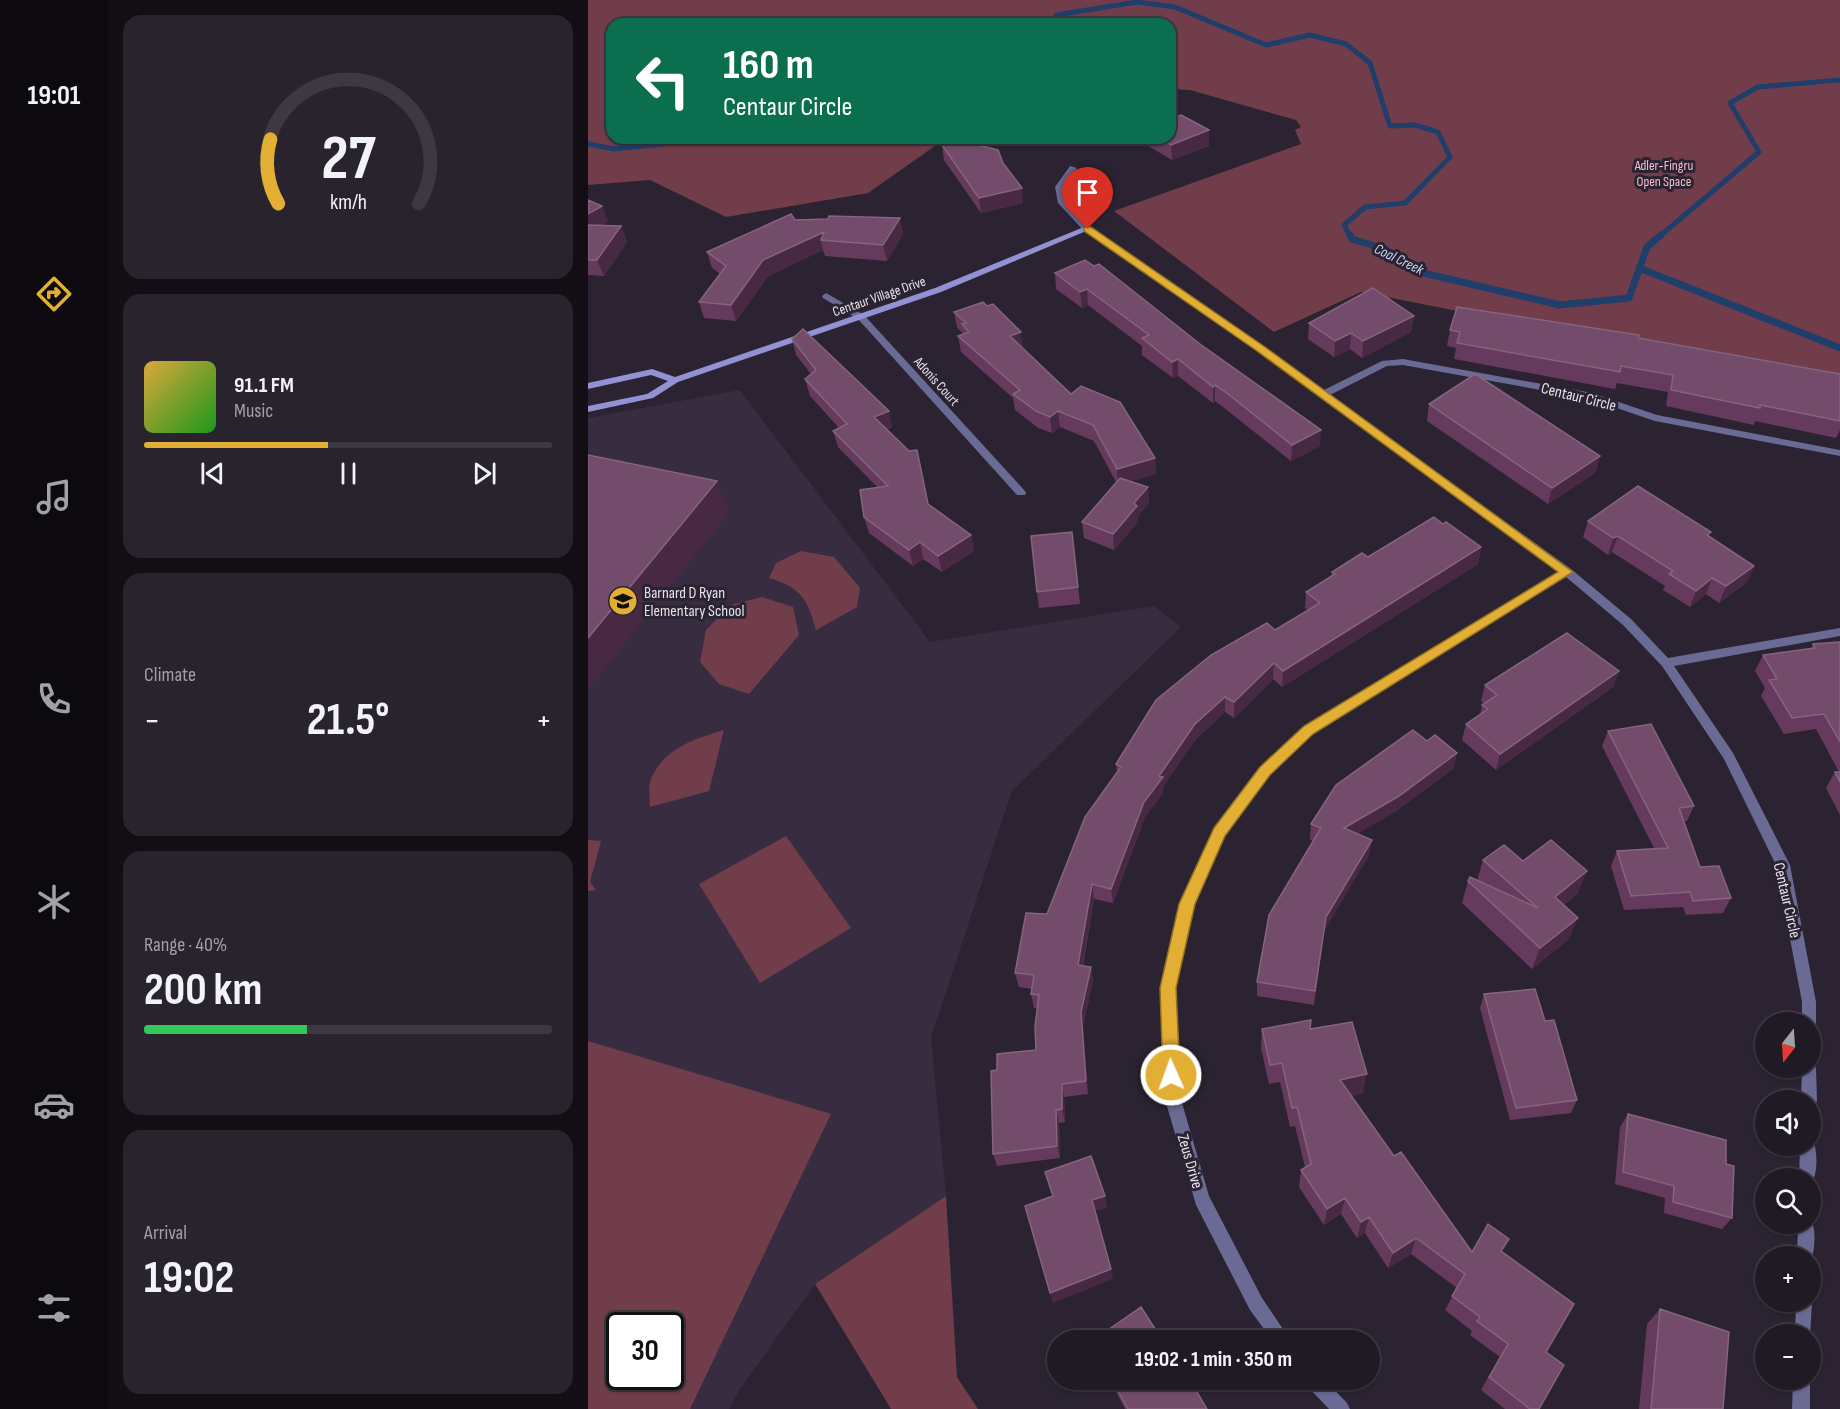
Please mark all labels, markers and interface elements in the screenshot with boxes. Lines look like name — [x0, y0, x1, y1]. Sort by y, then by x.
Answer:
text: 160 m — [723, 40, 814, 91]
icon: left — [624, 42, 702, 120]
text: 19:01 — [28, 80, 80, 112]
text: Centaur Circle — [723, 91, 852, 123]
text: 27 — [321, 122, 376, 197]
park label: Adler-Fingru Open Space — [1634, 157, 1693, 190]
pin — [1062, 167, 1113, 229]
icon: arrive — [1071, 176, 1104, 209]
text: km/h — [329, 190, 367, 215]
water label: Coal Creek — [1371, 239, 1427, 280]
icon: directions — [33, 273, 75, 315]
street label: Centaur Village Drive — [830, 273, 928, 320]
street label: Adonis Court — [910, 353, 963, 409]
text: 91.1 FM — [234, 372, 294, 399]
street label: Centaur Circle — [1539, 379, 1618, 416]
text: Music — [234, 399, 273, 423]
icon: previous — [196, 457, 229, 490]
icon: pause — [332, 457, 365, 490]
icon: next — [468, 457, 501, 490]
icon: music — [33, 476, 75, 518]
place label: Barnard D Ryan Elementary School — [644, 584, 744, 621]
school or university icon: Barnard D Ryan Elementary School — [607, 585, 639, 617]
text: Climate — [144, 663, 196, 687]
icon: phone — [33, 678, 75, 720]
text: 21.5° — [307, 693, 389, 748]
text: − — [144, 701, 160, 741]
text: + — [536, 701, 552, 741]
street label: Centaur Circle — [1769, 861, 1804, 940]
icon: climate — [33, 881, 75, 923]
text: Range · 40% — [144, 933, 227, 957]
text: 200 km — [144, 963, 262, 1018]
north arrow — [1755, 1012, 1821, 1078]
map controls — [1755, 1012, 1821, 1390]
position arrow — [1139, 1043, 1203, 1107]
icon: car — [33, 1084, 75, 1126]
button: sound — [1755, 1090, 1821, 1156]
street label: Zeus Drive — [1173, 1132, 1206, 1191]
button: search — [1755, 1168, 1821, 1234]
text: Arrival — [144, 1221, 187, 1245]
button: + — [1755, 1246, 1821, 1312]
text: 19:02 — [144, 1251, 234, 1306]
icon: filters — [33, 1287, 75, 1329]
speed limit sign: 30 — [606, 1312, 684, 1390]
button: − — [1755, 1324, 1821, 1390]
text: 19:02 · 1 min · 350 m — [1135, 1346, 1292, 1373]

